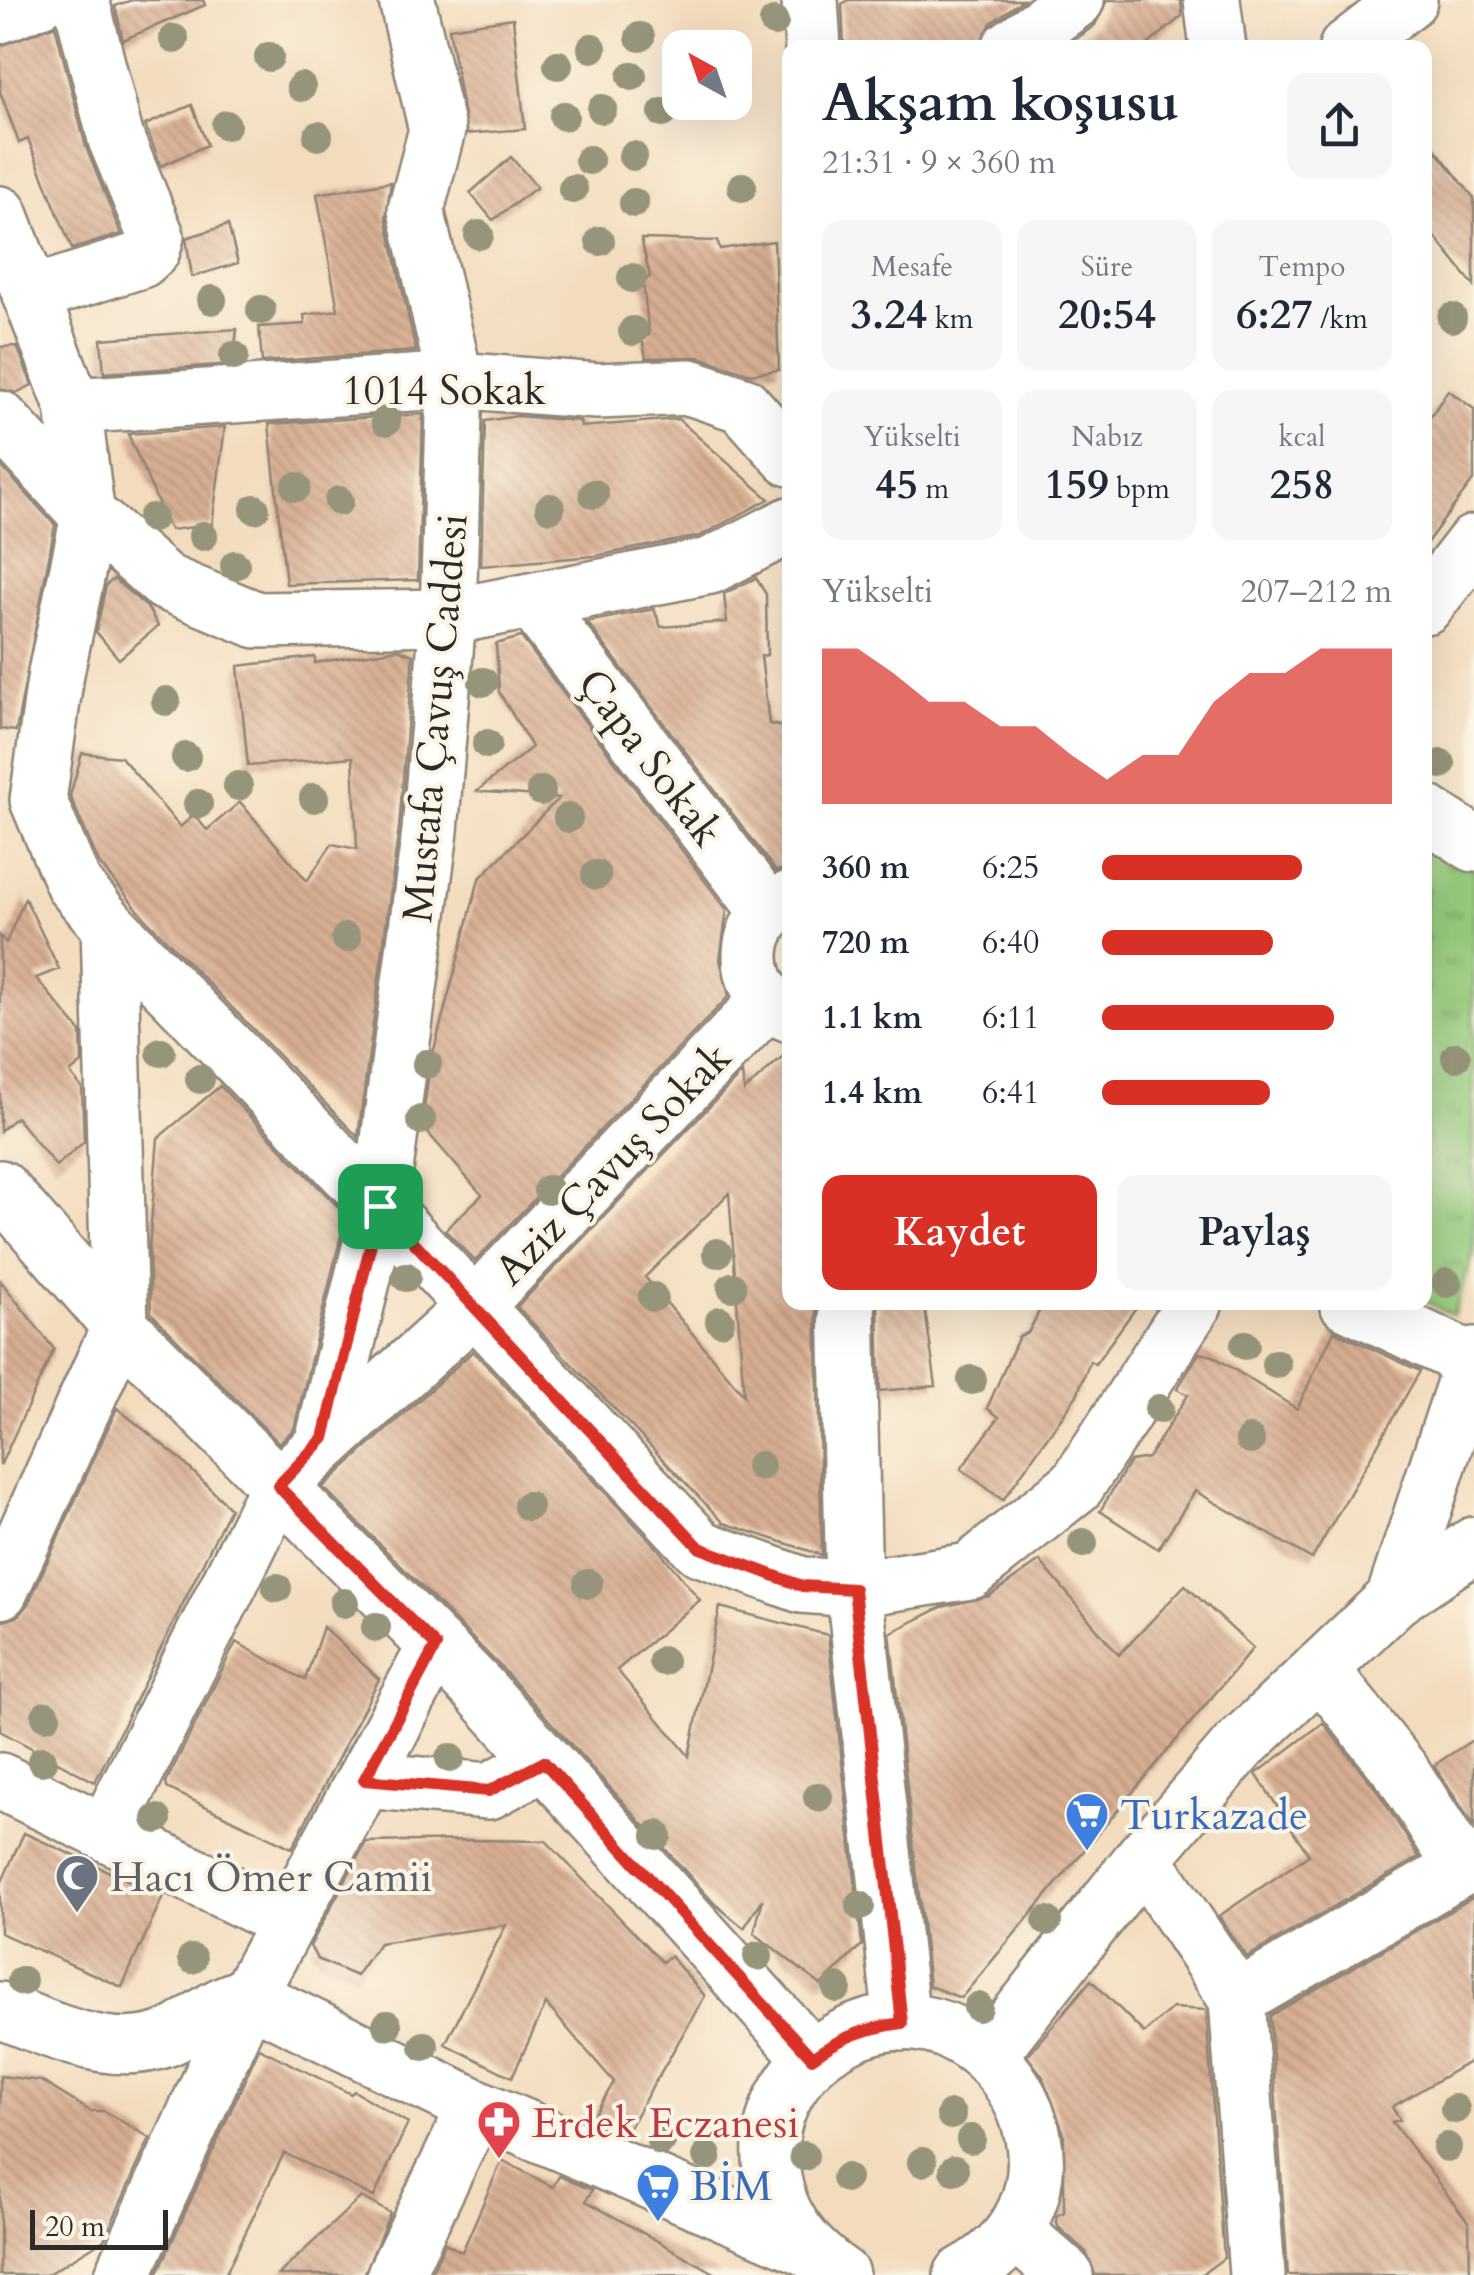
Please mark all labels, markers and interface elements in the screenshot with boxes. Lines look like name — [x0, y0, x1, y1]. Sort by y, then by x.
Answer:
north arrow — [662, 30, 752, 120]
map controls — [662, 30, 752, 120]
text: Akşam koşusu — [822, 66, 1179, 140]
button: share — [1287, 73, 1392, 178]
text: 21:31 · 9 × 360 m — [822, 141, 1056, 185]
text: Mesafe — [871, 248, 953, 286]
text: Süre — [1081, 248, 1133, 286]
text: Tempo — [1259, 248, 1345, 286]
text: 3.24 — [851, 286, 927, 343]
text: 20:54 — [1058, 286, 1156, 343]
text: 6:27 — [1236, 286, 1313, 343]
text: km — [927, 300, 973, 338]
text: /km — [1313, 300, 1368, 338]
street label: 1014 Sokak — [342, 362, 547, 419]
text: Yükselti — [863, 418, 961, 456]
text: Nabız — [1071, 418, 1143, 456]
text: kcal — [1279, 418, 1325, 456]
text: 45 — [875, 456, 918, 513]
text: 159 — [1044, 456, 1109, 513]
text: 258 — [1270, 456, 1334, 513]
text: m — [918, 470, 949, 508]
text: bpm — [1109, 470, 1170, 508]
street label: Mustafa Çavuş Caddesi — [389, 511, 482, 925]
text: Yükselti — [822, 570, 933, 614]
text: 207–212 m — [1240, 570, 1392, 614]
street label: Çapa Sokak — [564, 657, 736, 859]
text: 360 m — [822, 846, 909, 890]
text: 6:25 — [982, 846, 1039, 890]
text: 720 m — [822, 921, 909, 965]
text: 6:40 — [982, 921, 1039, 965]
text: 1.1 km — [822, 996, 922, 1040]
text: 6:11 — [982, 996, 1039, 1040]
street label: Aziz Çavuş Sokak — [482, 1030, 744, 1298]
text: 1.4 km — [822, 1071, 922, 1115]
text: 6:41 — [982, 1071, 1039, 1115]
pin — [338, 1164, 423, 1249]
button: Kaydet — [822, 1175, 1097, 1290]
button: Paylaş — [1117, 1175, 1392, 1290]
icon: arrive — [353, 1179, 408, 1234]
place label: Turkazade — [1120, 1787, 1308, 1844]
supermarket icon: Turkazade — [1064, 1791, 1110, 1852]
place label: Hacı Ömer Camii — [110, 1849, 432, 1906]
mosque icon: Hacı Ömer Camii — [54, 1853, 100, 1914]
place label: Erdek Eczanesi — [532, 2095, 799, 2152]
pharmacy icon: Erdek Eczanesi — [476, 2099, 522, 2160]
place label: BİM — [690, 2158, 772, 2215]
supermarket icon: BİM — [635, 2162, 681, 2223]
scale bar — [30, 2205, 168, 2250]
text: 20 m — [45, 2208, 105, 2246]

